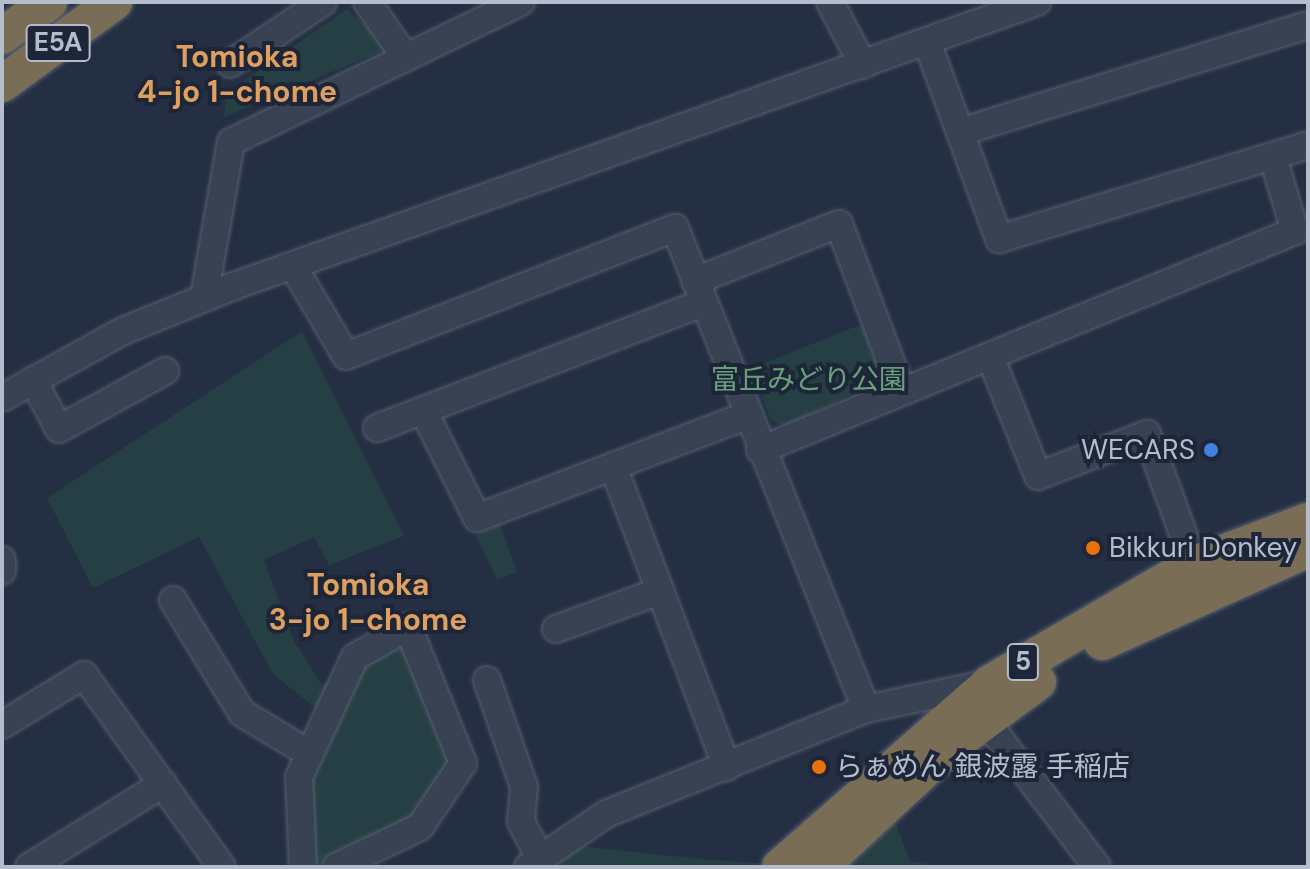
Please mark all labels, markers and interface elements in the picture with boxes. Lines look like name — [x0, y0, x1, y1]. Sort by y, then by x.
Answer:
road number: E5A — [24, 21, 92, 65]
district label: Tomioka 4-jo 1-chome — [137, 39, 337, 110]
park label: 富丘みどり公園 — [711, 363, 907, 397]
place label: WECARS — [1081, 433, 1195, 467]
marker: WECARS — [1202, 441, 1220, 459]
place label: Bikkuri Donkey — [1109, 531, 1297, 565]
marker: Bikkuri Donkey — [1084, 539, 1102, 557]
district label: Tomioka 3-jo 1-chome — [269, 567, 467, 638]
road number: 5 — [1005, 640, 1041, 684]
place label: らぁめん 銀波露 手稲店 — [835, 750, 1130, 784]
marker: らぁめん 銀波露 手稲店 — [810, 758, 828, 776]

